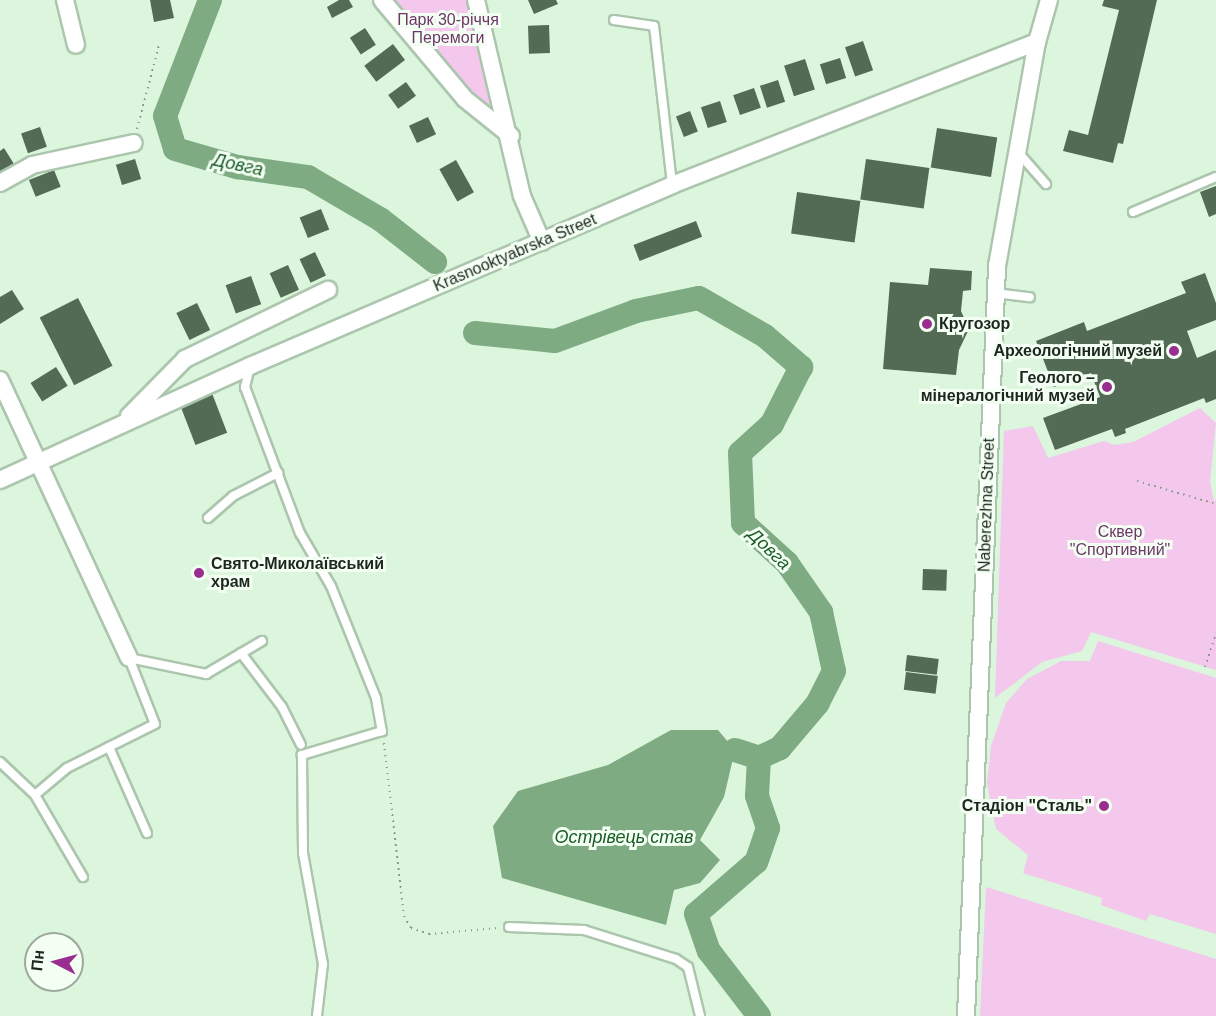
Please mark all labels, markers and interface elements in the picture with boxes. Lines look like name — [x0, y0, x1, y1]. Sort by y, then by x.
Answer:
park label: Парк 30-річчя Перемоги — [397, 10, 499, 48]
water label: Довга — [211, 149, 265, 181]
street label: Krasnooktyabrska Street — [431, 210, 599, 296]
place label: Кругозор — [939, 314, 1010, 334]
marker: Кругозор — [920, 317, 934, 331]
place label: Археологічний музей — [993, 341, 1162, 361]
marker: Археологічний музей — [1167, 344, 1181, 358]
place label: Геолого – мінералогічний музей — [921, 368, 1095, 406]
marker: Геолого – мінералогічний музей — [1100, 380, 1114, 394]
street label: Naberezhna Street — [975, 438, 999, 572]
park label: Сквер "Спортивний" — [1070, 522, 1170, 560]
water label: Довга — [743, 524, 795, 574]
place label: Свято-Миколаївський храм — [211, 554, 384, 592]
marker: Свято-Миколаївський храм — [192, 566, 206, 580]
place label: Стадіон "Сталь" — [962, 796, 1092, 816]
marker: Стадіон "Сталь" — [1097, 799, 1111, 813]
water label: Острівець став — [555, 826, 693, 848]
north arrow — [24, 932, 84, 992]
text: Пн — [28, 949, 47, 972]

